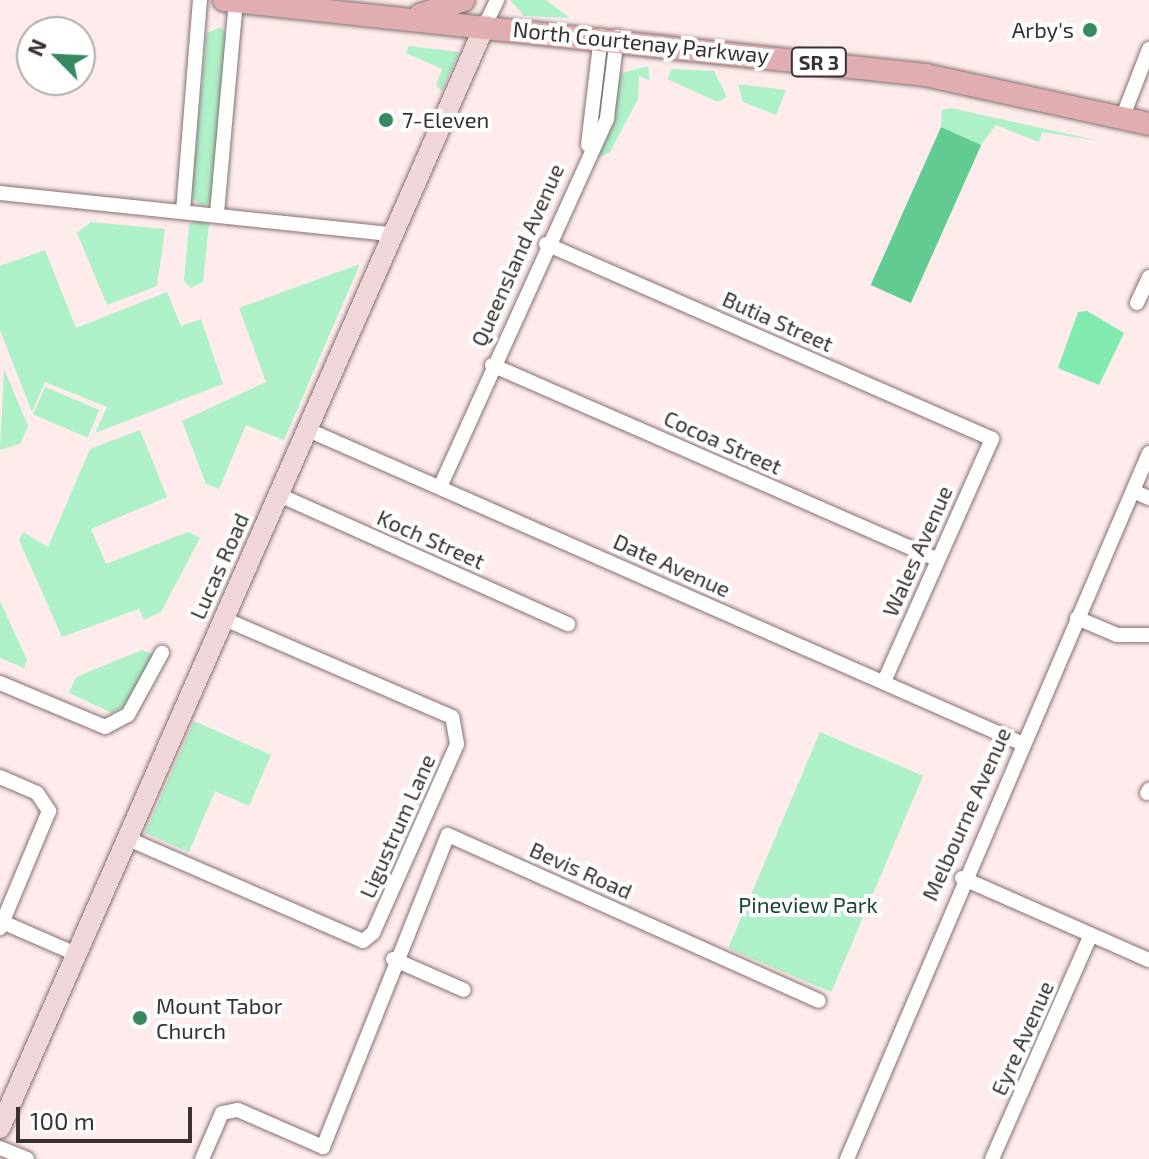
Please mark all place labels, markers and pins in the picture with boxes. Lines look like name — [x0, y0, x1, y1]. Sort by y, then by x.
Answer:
place label: Arby's — [1012, 17, 1074, 43]
marker: Arby's — [1081, 21, 1099, 39]
place label: 7-Eleven — [402, 107, 489, 133]
marker: 7-Eleven — [377, 111, 395, 129]
place label: Mount Tabor Church — [156, 992, 283, 1044]
marker: Mount Tabor Church — [131, 1009, 149, 1027]

